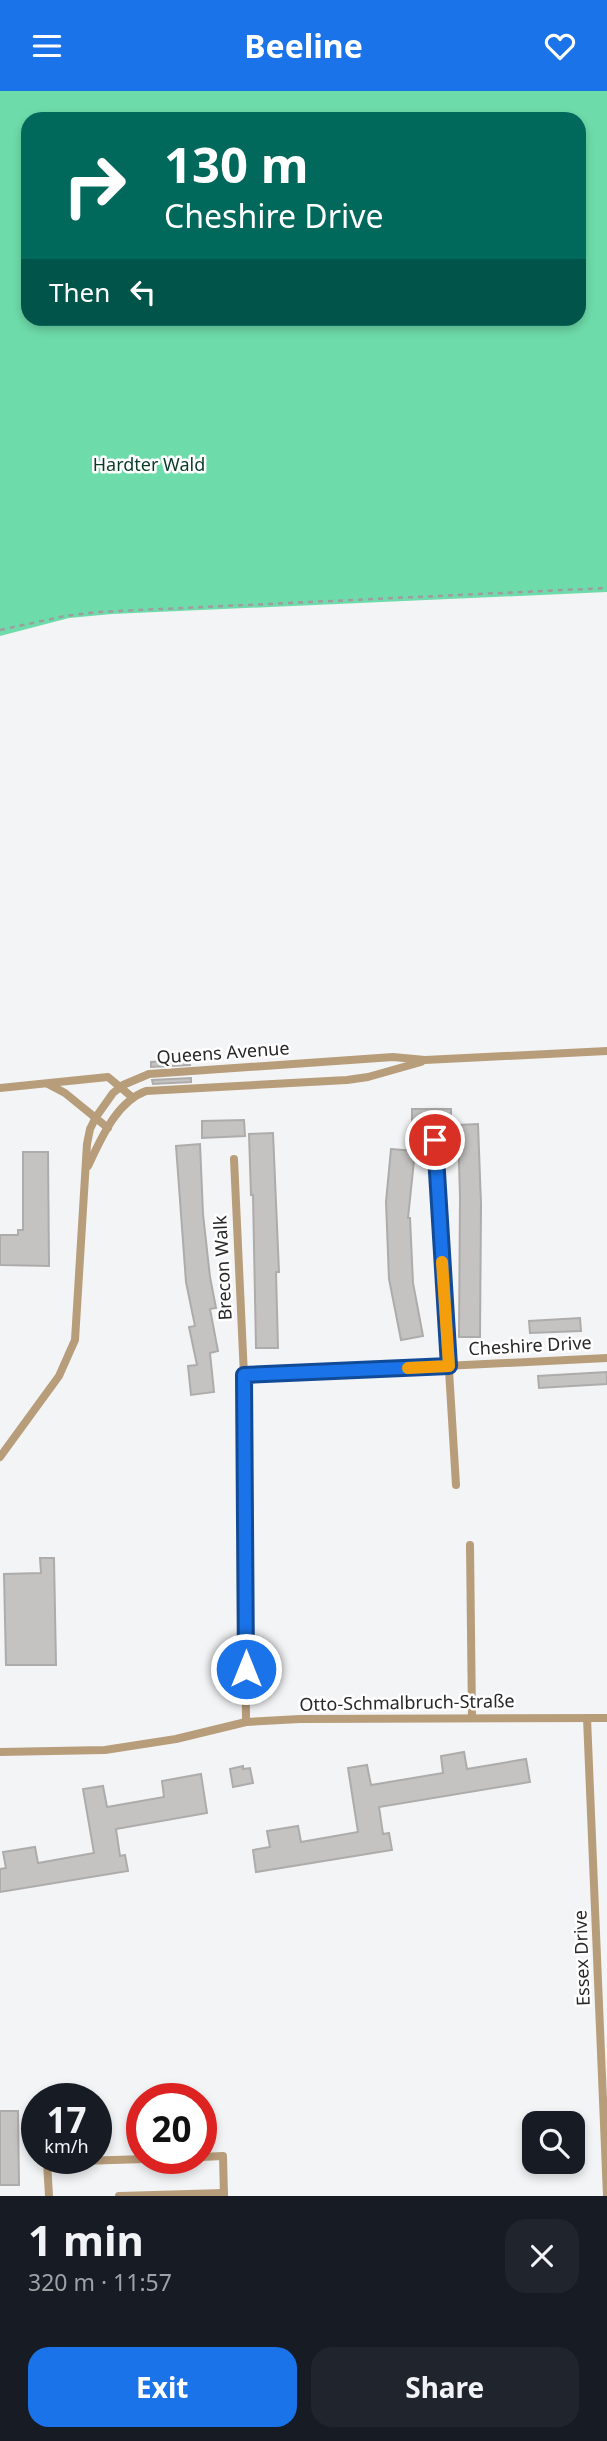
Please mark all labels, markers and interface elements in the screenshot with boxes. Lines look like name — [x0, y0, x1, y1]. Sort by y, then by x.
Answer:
text: Beeline — [244, 24, 363, 67]
icon: menu — [28, 27, 66, 65]
icon: heart — [541, 27, 579, 65]
text: 130 m — [164, 131, 309, 197]
icon: right — [49, 140, 140, 231]
text: Cheshire Drive — [164, 194, 384, 237]
icon: left — [124, 273, 162, 311]
text: Then — [49, 274, 110, 310]
park label: Hardter Wald — [93, 452, 205, 476]
street label: Queens Avenue — [156, 1035, 290, 1069]
pin — [405, 1110, 465, 1170]
icon: arrive — [416, 1121, 454, 1159]
street label: Brecon Walk — [207, 1215, 237, 1321]
street label: Cheshire Drive — [468, 1330, 592, 1360]
position arrow — [209, 1632, 283, 1706]
street label: Otto-Schmalbruch-Straße — [299, 1688, 515, 1716]
street label: Essex Drive — [567, 1910, 595, 2006]
speed limit sign: 20 — [126, 2083, 217, 2174]
text: 17 — [46, 2096, 87, 2143]
map controls — [522, 2111, 585, 2174]
button: search — [522, 2111, 585, 2174]
text: km/h — [44, 2134, 89, 2158]
text: 1 min — [28, 2211, 144, 2268]
button: close — [505, 2219, 579, 2293]
text: 320 m · 11:57 — [28, 2266, 172, 2298]
button: Exit — [28, 2347, 297, 2427]
button: Share — [311, 2347, 579, 2427]

